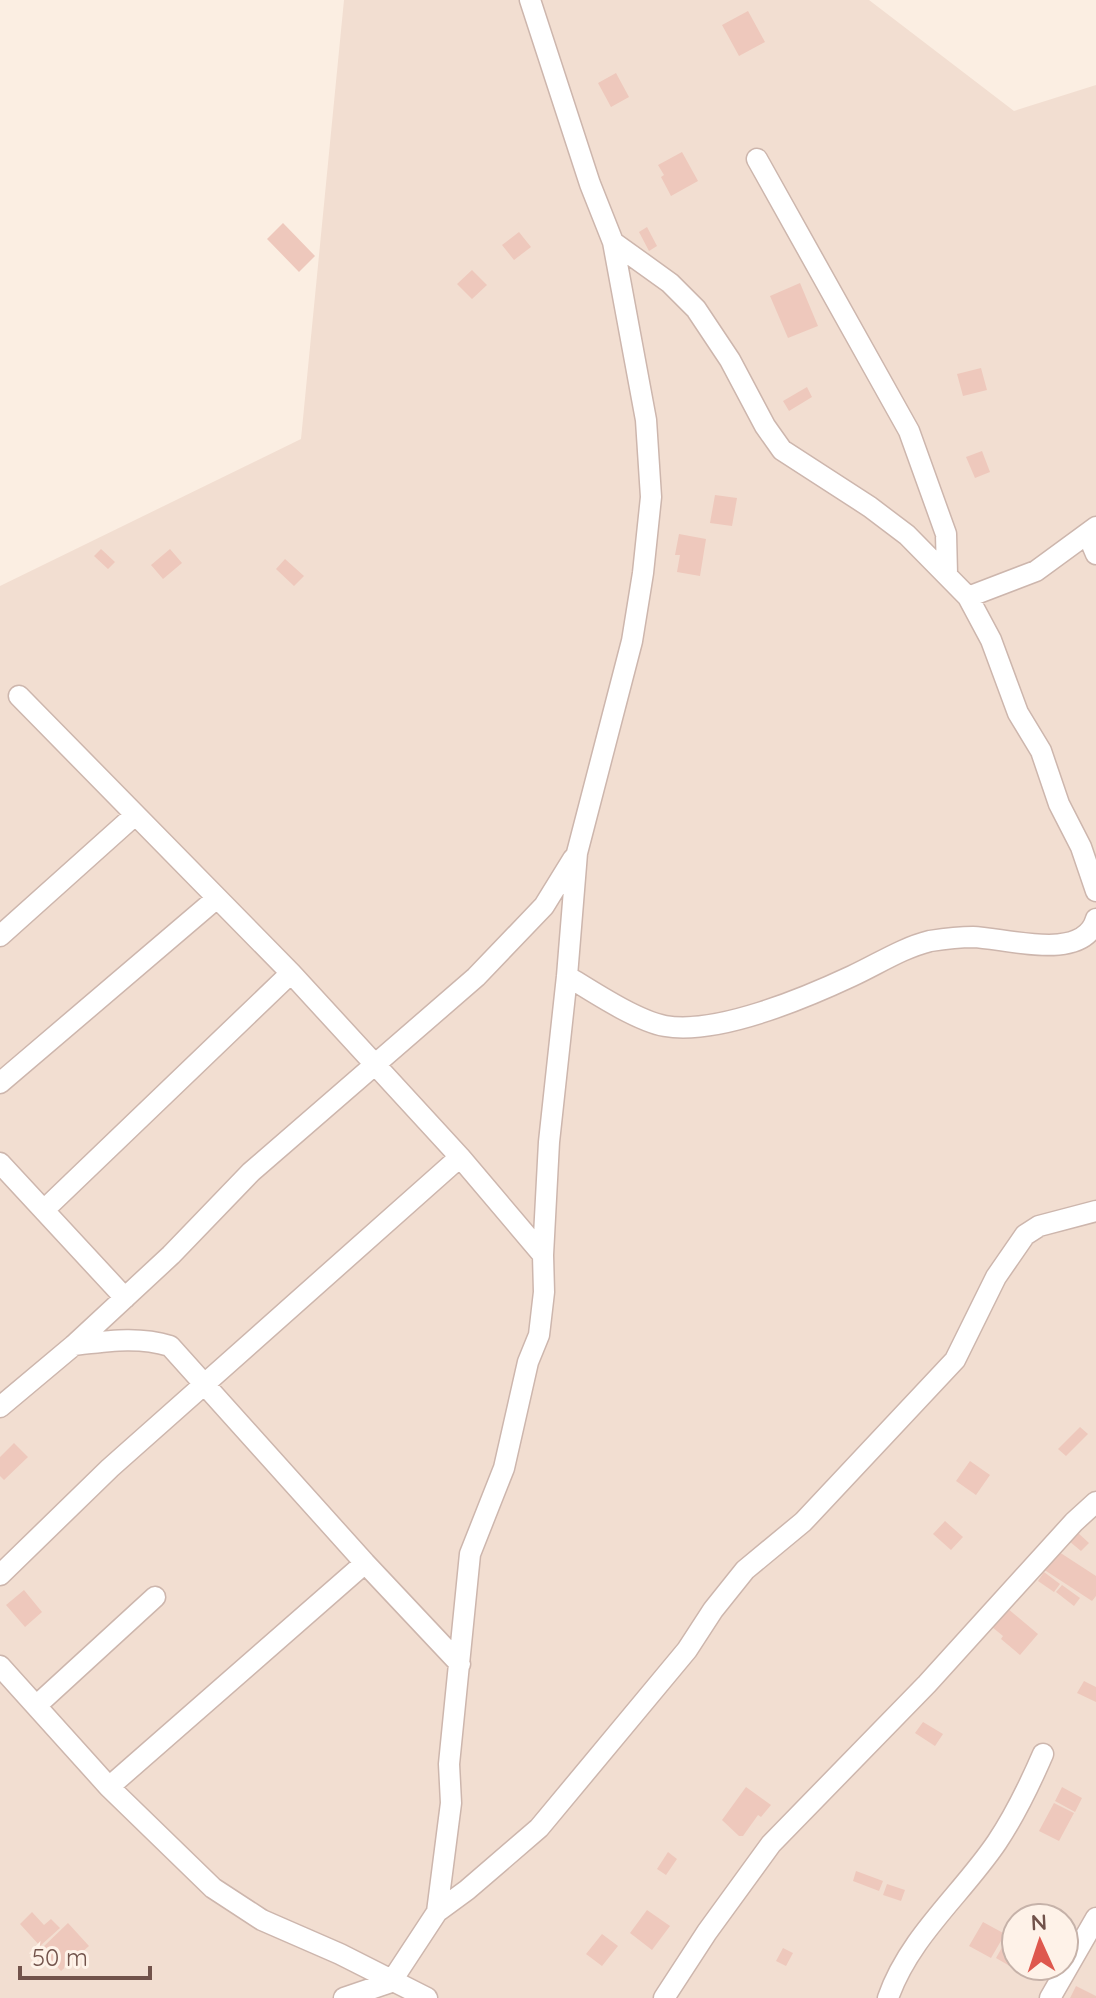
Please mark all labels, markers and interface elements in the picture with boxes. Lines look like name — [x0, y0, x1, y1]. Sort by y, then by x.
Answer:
north arrow — [1000, 1902, 1080, 1982]
text: N — [1030, 1908, 1048, 1936]
scale bar — [20, 1930, 150, 1980]
text: 50 m — [32, 1942, 88, 1972]

